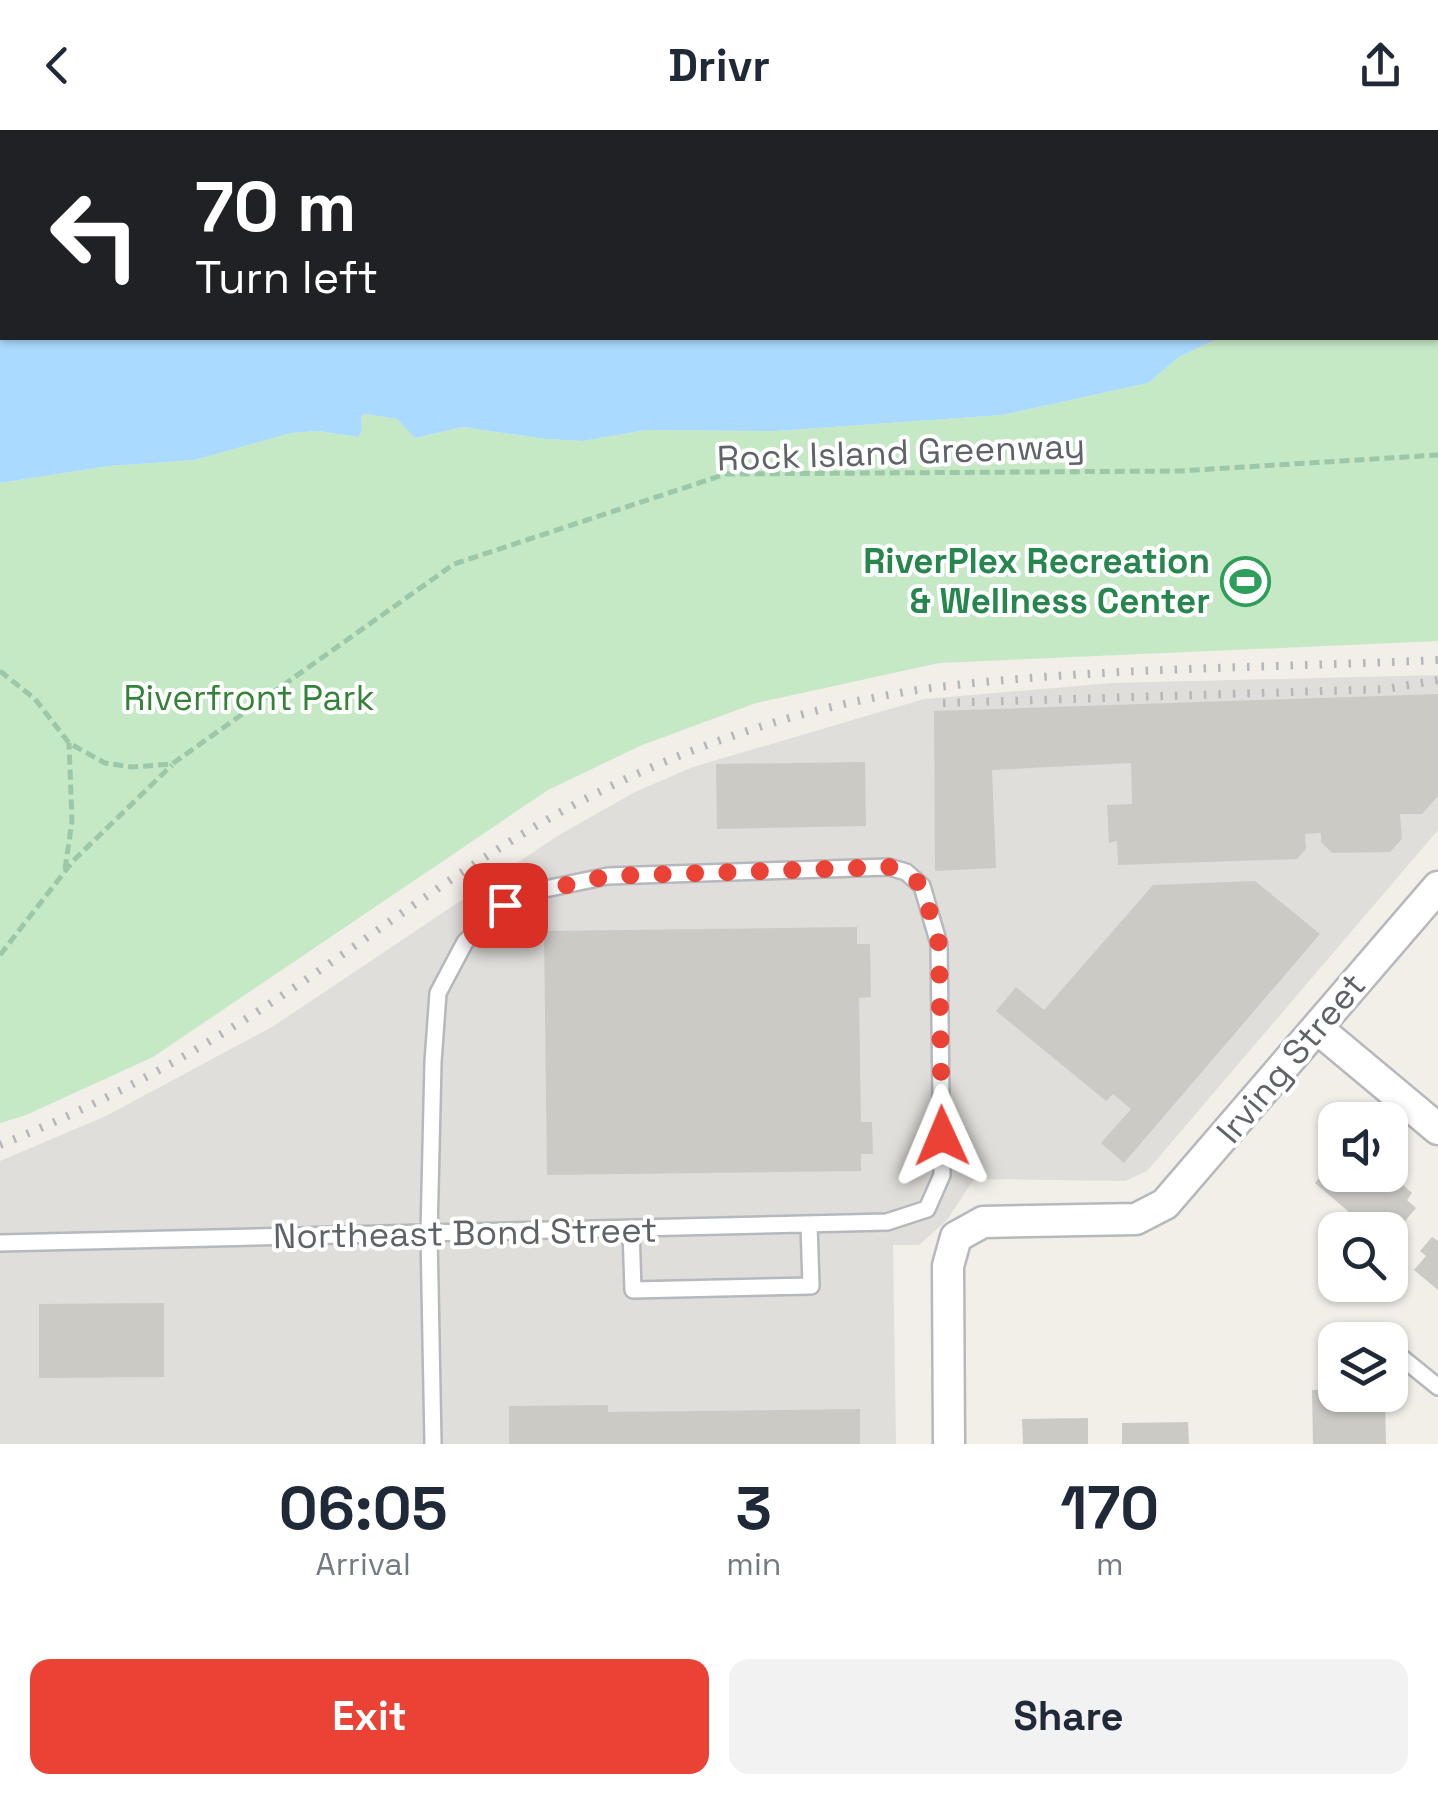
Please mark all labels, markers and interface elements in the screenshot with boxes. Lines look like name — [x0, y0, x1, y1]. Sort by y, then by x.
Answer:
text: Drivr — [668, 37, 770, 94]
icon: back — [30, 38, 85, 93]
icon: share — [1353, 38, 1408, 93]
text: 70 m — [195, 162, 356, 251]
icon: left — [30, 170, 160, 300]
text: Turn left — [195, 249, 378, 306]
street label: Rock Island Greenway — [716, 424, 1086, 480]
place label: RiverPlex Recreation & Wellness Center — [863, 539, 1210, 623]
sports icon: RiverPlex Recreation & Wellness Center — [1219, 555, 1271, 607]
park label: Riverfront Park — [123, 676, 375, 720]
pin — [463, 863, 548, 948]
icon: arrive — [478, 878, 533, 933]
street label: Irving Street — [1207, 964, 1375, 1152]
position arrow — [890, 1084, 994, 1188]
map controls — [1318, 1102, 1408, 1412]
button: sound — [1318, 1102, 1408, 1192]
street label: Northeast Bond Street — [273, 1208, 657, 1258]
button: search — [1318, 1212, 1408, 1302]
button: layers — [1318, 1322, 1408, 1412]
text: 06:05 — [279, 1470, 448, 1547]
text: 3 — [736, 1470, 772, 1547]
text: 170 — [1060, 1470, 1159, 1547]
text: Arrival — [316, 1544, 411, 1584]
text: min — [726, 1544, 781, 1584]
text: m — [1096, 1544, 1123, 1584]
button: Exit — [30, 1659, 709, 1774]
button: Share — [729, 1659, 1408, 1774]

